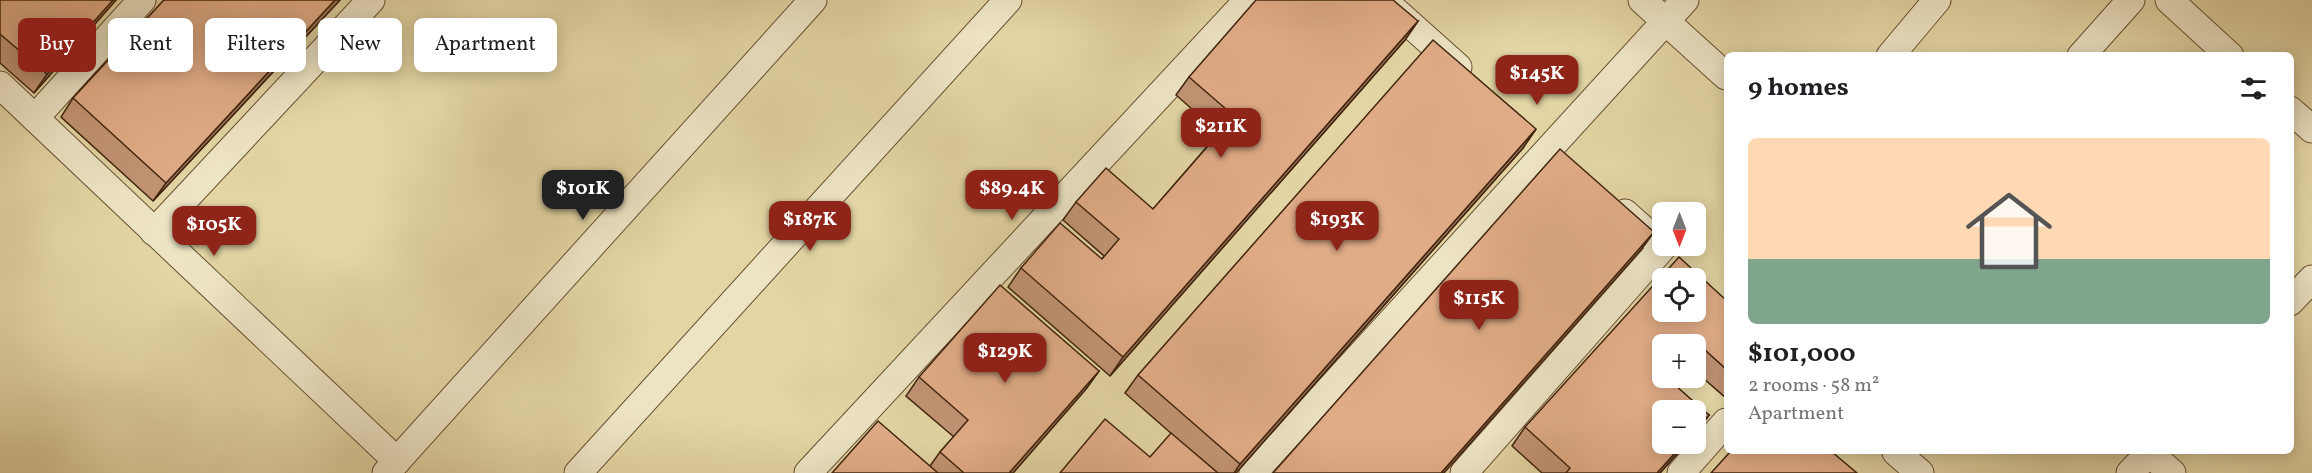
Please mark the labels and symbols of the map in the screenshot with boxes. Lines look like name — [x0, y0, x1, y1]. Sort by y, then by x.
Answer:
pin: $145K — [1495, 55, 1579, 106]
pin: $211K — [1179, 108, 1263, 159]
pin: $101K — [541, 170, 625, 221]
pin: $89.4K — [963, 170, 1061, 221]
pin: $187K — [768, 201, 852, 252]
pin: $193K — [1295, 201, 1379, 252]
north arrow — [1652, 202, 1706, 256]
pin: $105K — [172, 206, 256, 257]
pin: $115K — [1437, 280, 1521, 331]
pin: $129K — [963, 333, 1047, 384]

